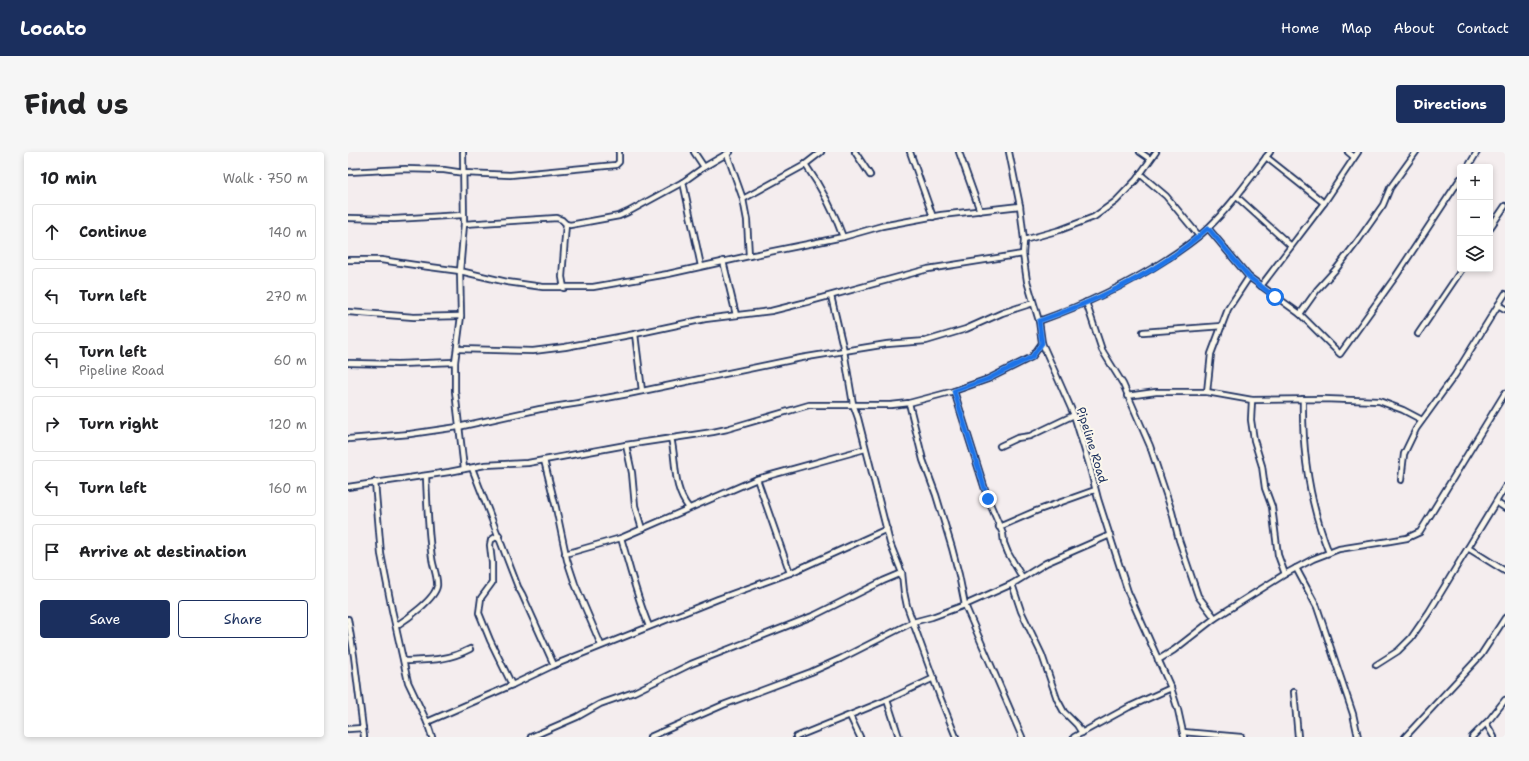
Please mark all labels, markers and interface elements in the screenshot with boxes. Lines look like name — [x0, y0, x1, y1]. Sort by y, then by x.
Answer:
text: Locato — [20, 16, 87, 41]
text: Home — [1281, 19, 1320, 37]
text: Map — [1342, 19, 1372, 37]
text: About — [1394, 19, 1435, 37]
text: Contact — [1457, 19, 1509, 37]
text: Find us — [24, 85, 129, 123]
button: Directions — [1396, 85, 1505, 123]
map controls — [1457, 164, 1493, 272]
button: + — [1457, 164, 1493, 200]
text: 10 min — [40, 167, 97, 189]
text: Walk · 750 m — [223, 170, 308, 187]
button: − — [1457, 200, 1493, 236]
icon: ahead — [41, 221, 63, 243]
text: Continue — [79, 222, 147, 242]
text: 140 m — [268, 224, 307, 241]
button: layers — [1457, 236, 1493, 272]
icon: left — [41, 285, 63, 307]
text: Turn left — [79, 286, 147, 306]
text: 270 m — [265, 288, 307, 305]
route start — [1266, 288, 1284, 306]
text: Turn left — [79, 342, 147, 362]
icon: left — [41, 349, 63, 371]
text: 60 m — [274, 352, 307, 369]
text: Pipeline Road — [79, 362, 164, 379]
street label: Pipeline Road — [1073, 405, 1111, 485]
icon: right — [41, 413, 63, 435]
text: Turn right — [79, 414, 159, 434]
text: 120 m — [269, 416, 307, 433]
icon: left — [41, 477, 63, 499]
text: Turn left — [79, 478, 147, 498]
text: 160 m — [269, 480, 307, 497]
route end — [979, 490, 997, 508]
icon: arrive — [41, 541, 63, 563]
text: Arrive at destination — [79, 542, 247, 562]
button: Save — [40, 600, 170, 638]
button: Share — [178, 600, 308, 638]

